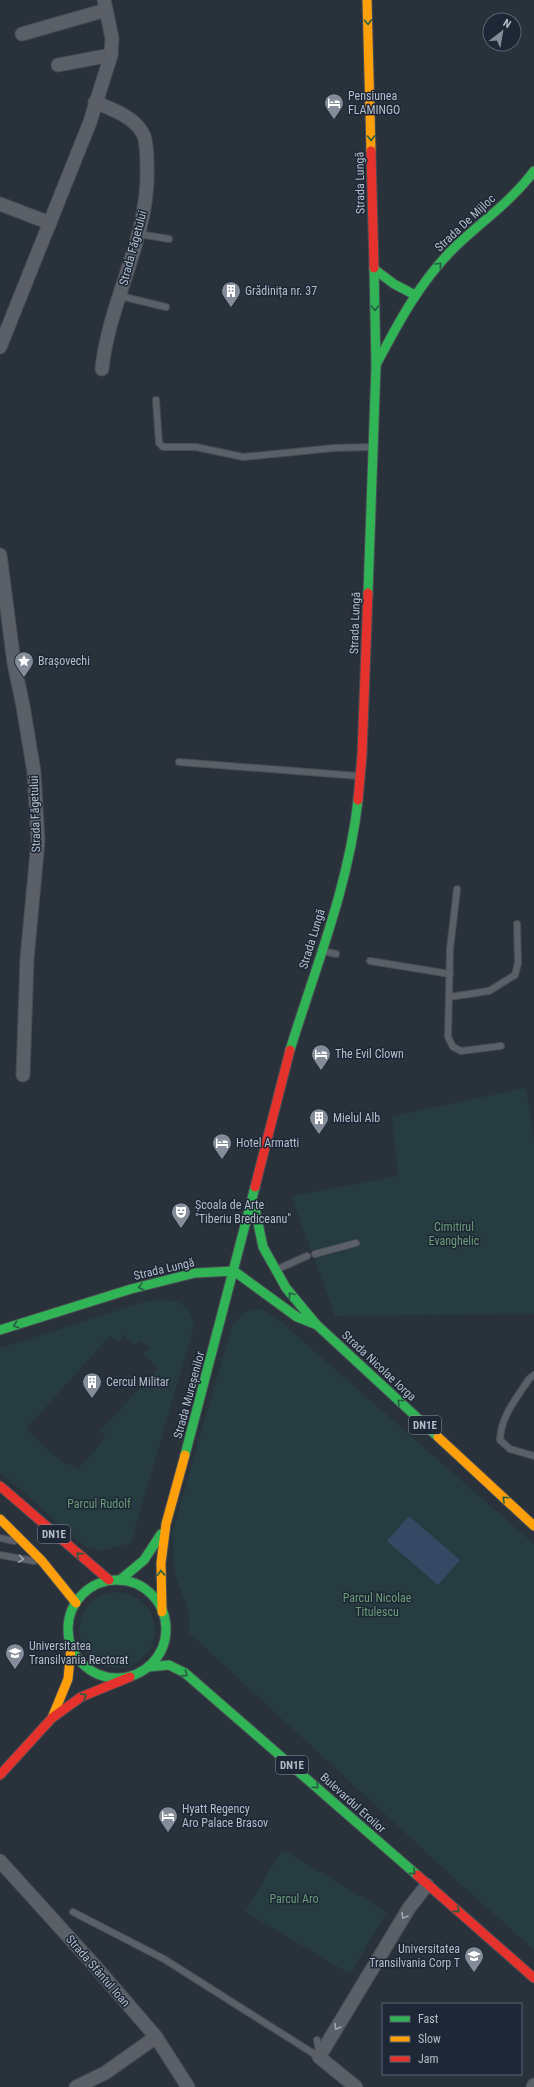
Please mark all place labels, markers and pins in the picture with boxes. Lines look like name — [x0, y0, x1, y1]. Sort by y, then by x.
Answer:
place label: Pensiunea FLAMINGO — [348, 89, 400, 117]
hotel icon: Pensiunea FLAMINGO — [323, 92, 345, 120]
building icon: Grădinița nr. 37 — [220, 280, 242, 308]
place label: Grădinița nr. 37 — [245, 284, 317, 299]
place icon: Brașovechi — [13, 650, 35, 678]
place label: Brașovechi — [38, 654, 90, 669]
hotel icon: The Evil Clown — [310, 1043, 332, 1071]
place label: The Evil Clown — [335, 1047, 404, 1061]
building icon: Mielul Alb — [308, 1107, 330, 1135]
place label: Mielul Alb — [333, 1111, 380, 1125]
hotel icon: Hotel Armatti — [211, 1132, 233, 1160]
place label: Hotel Armatti — [236, 1136, 299, 1150]
place label: Școala de Arte "Tiberiu Brediceanu" — [195, 1198, 291, 1226]
theatre icon: Școala de Arte "Tiberiu Brediceanu" — [170, 1201, 192, 1229]
building icon: Cercul Militar — [81, 1371, 103, 1399]
place label: Cercul Militar — [106, 1375, 169, 1389]
place label: Universitatea Transilvania Rectorat — [29, 1639, 129, 1667]
school or university icon: Universitatea Transilvania Rectorat — [4, 1642, 26, 1670]
place label: Hyatt Regency Aro Palace Brasov — [182, 1802, 268, 1830]
hotel icon: Hyatt Regency Aro Palace Brasov — [157, 1805, 179, 1833]
place label: Universitatea Transilvania Corp T — [369, 1942, 460, 1970]
school or university icon: Universitatea Transilvania Corp T — [463, 1945, 485, 1973]

